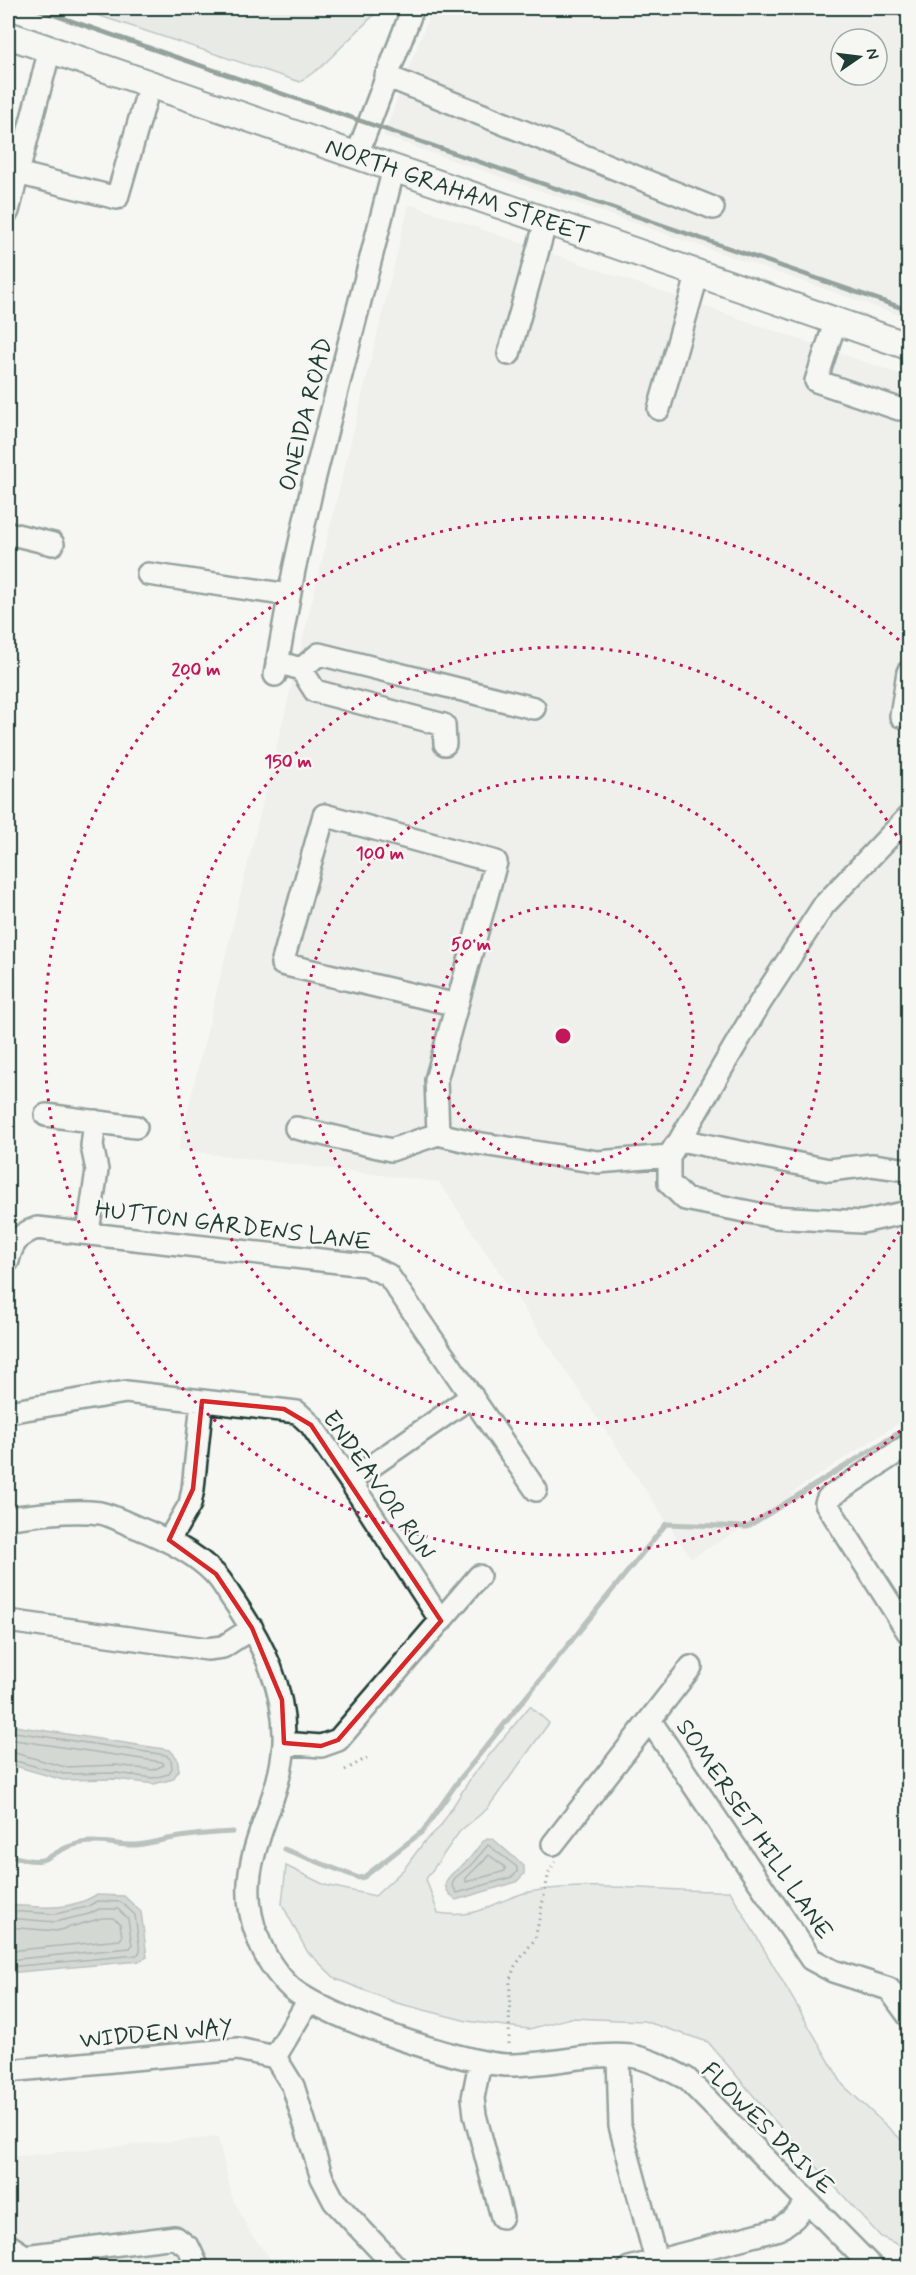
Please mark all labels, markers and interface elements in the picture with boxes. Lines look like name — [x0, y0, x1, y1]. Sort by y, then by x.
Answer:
north arrow — [829, 27, 889, 87]
text: N — [861, 46, 884, 61]
street label: NORTH GRAHAM STREET — [321, 132, 594, 252]
street label: ONEIDA ROAD — [272, 334, 341, 494]
text: 200 m — [171, 658, 221, 682]
text: 150 m — [264, 750, 312, 774]
text: 100 m — [356, 842, 404, 866]
text: 50 m — [451, 933, 491, 957]
centre of rings — [553, 1026, 573, 1046]
street label: HUTTON GARDENS LANE — [93, 1194, 373, 1259]
street label: ENDEAVOR RUN — [315, 1405, 441, 1567]
street label: SOMERSET HILL LANE — [668, 1714, 839, 1946]
street label: WIDDEN WAY — [78, 2012, 234, 2057]
street label: FLOWES DRIVE — [694, 2056, 840, 2202]

